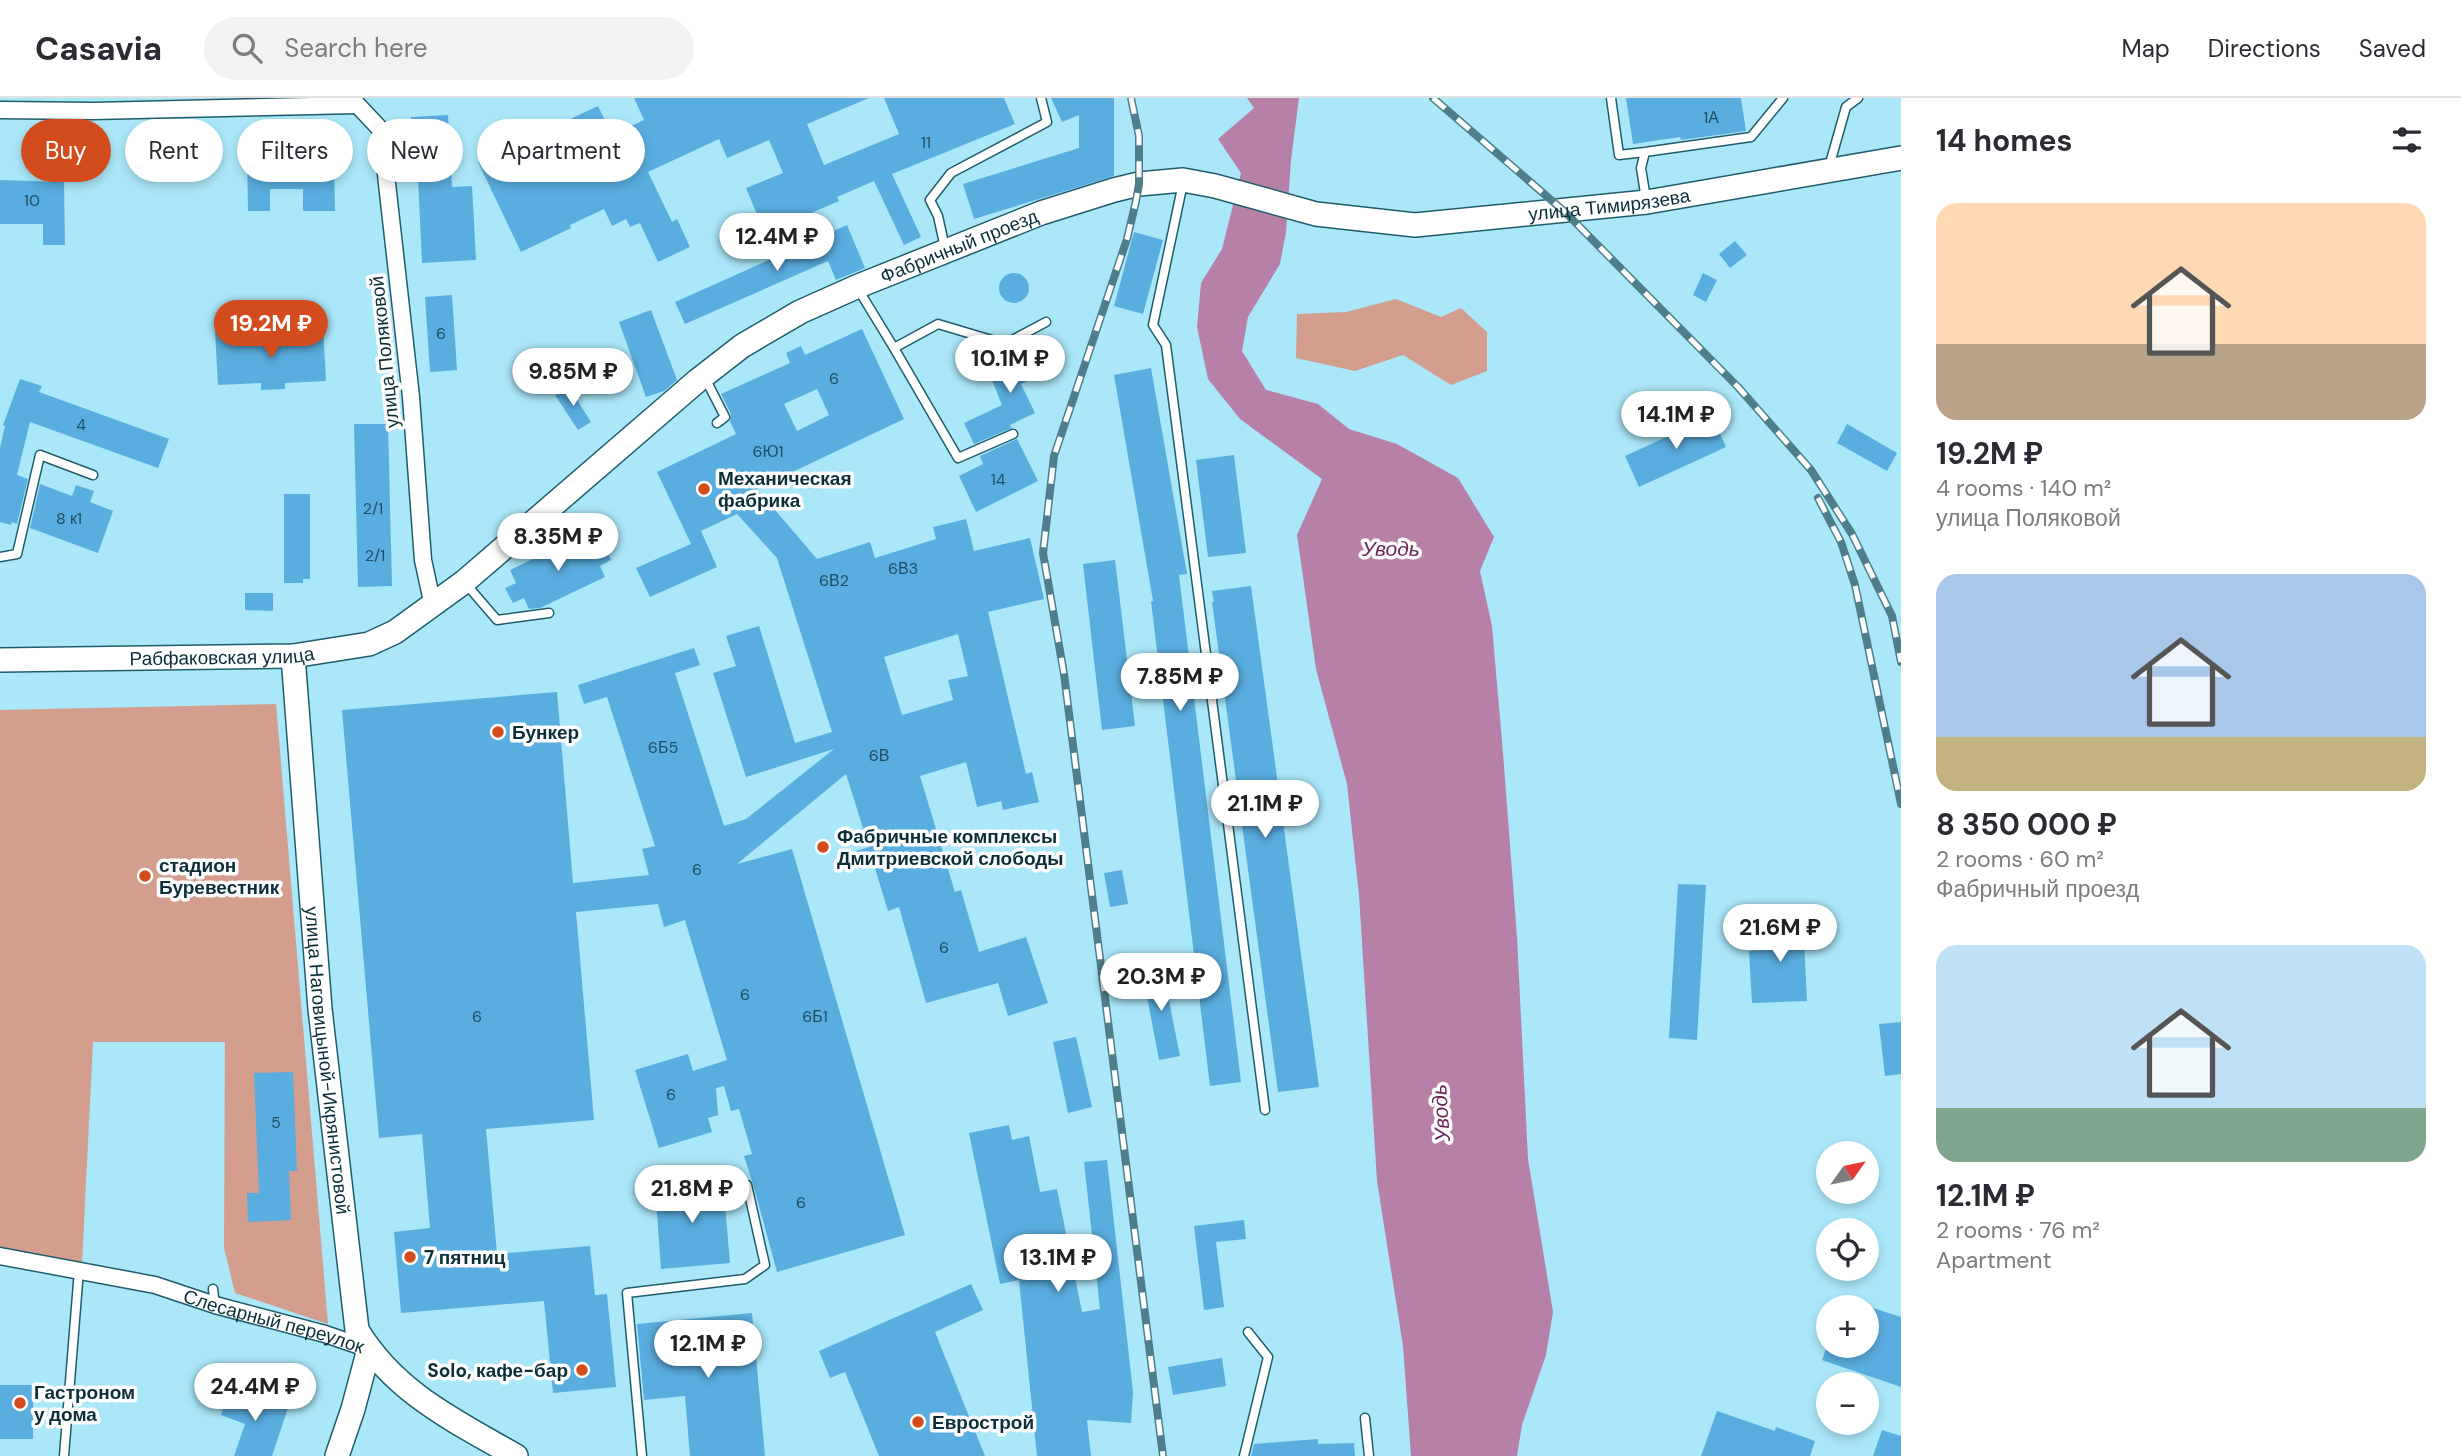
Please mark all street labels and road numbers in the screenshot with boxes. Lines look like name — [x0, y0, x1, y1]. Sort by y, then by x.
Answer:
street label: улица Тимирязева — [1527, 183, 1692, 227]
street label: Фабричный проезд — [877, 203, 1042, 289]
street label: улица Поляковой — [364, 275, 405, 429]
street label: Рабфаковская улица — [129, 641, 317, 671]
street label: улица Наговицыной-Икрянистовой — [299, 906, 356, 1216]
street label: Слесарный переулок — [180, 1283, 368, 1360]

